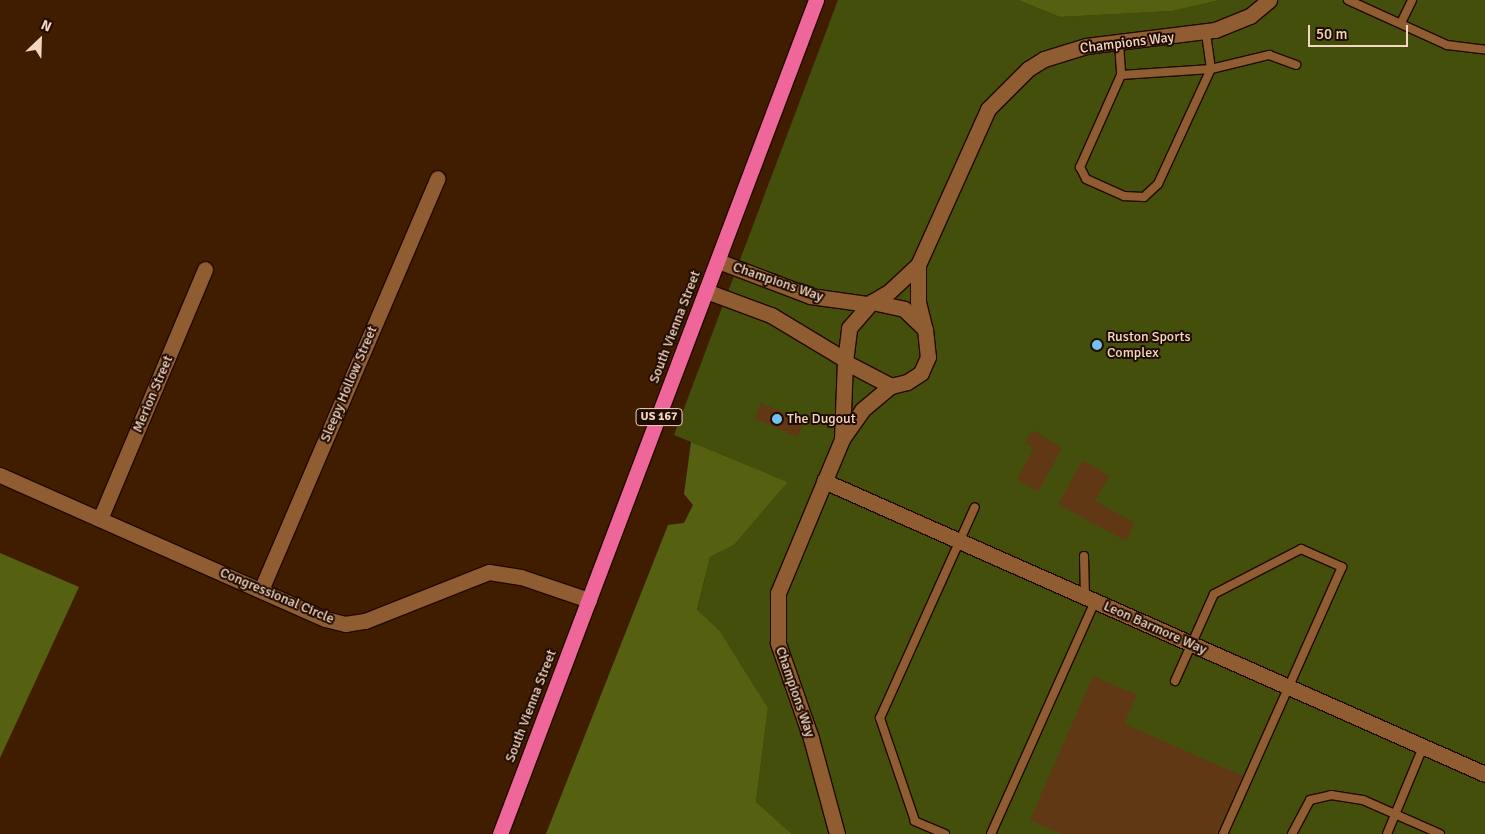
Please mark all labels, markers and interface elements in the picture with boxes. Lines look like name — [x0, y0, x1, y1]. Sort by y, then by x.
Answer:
north arrow — [15, 15, 65, 65]
scale bar — [1310, 15, 1410, 47]
text: N — [38, 16, 54, 36]
text: 50 m — [1316, 25, 1347, 43]
street label: Champions Way — [1079, 29, 1175, 57]
street label: Champions Way — [731, 259, 825, 305]
street label: South Vienna Street — [646, 268, 704, 386]
street label: Sleepy Hollow Street — [317, 324, 381, 444]
place label: Ruston Sports Complex — [1107, 329, 1191, 362]
marker: Ruston Sports Complex — [1091, 339, 1103, 351]
street label: Merion Street — [129, 353, 177, 435]
road number: US 167 — [635, 408, 683, 427]
place label: The Dugout — [787, 411, 856, 427]
marker: The Dugout — [771, 413, 783, 425]
street label: Congressional Circle — [217, 564, 337, 628]
street label: Leon Barmore Way — [1101, 598, 1209, 658]
street label: Champions Way — [772, 645, 818, 739]
street label: South Vienna Street — [502, 647, 560, 765]

